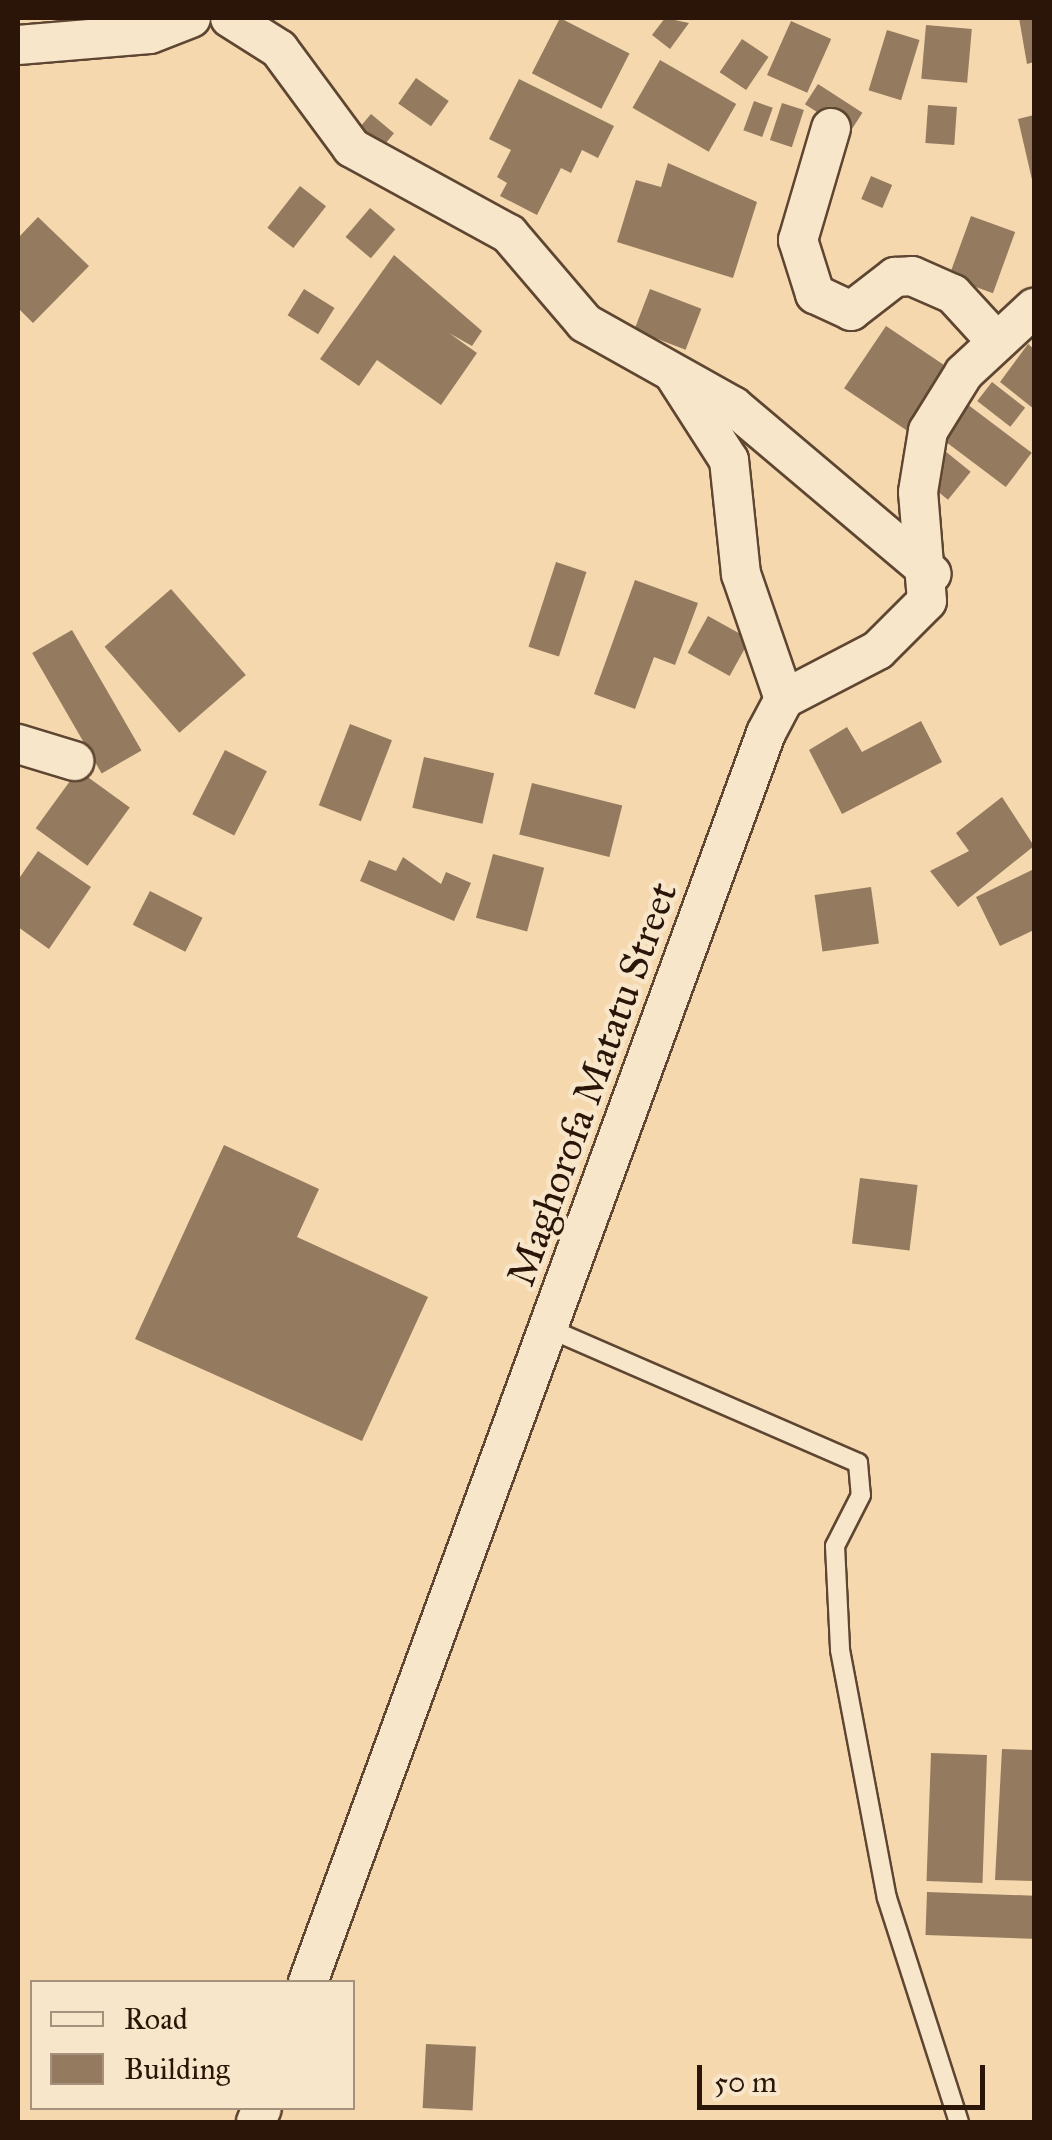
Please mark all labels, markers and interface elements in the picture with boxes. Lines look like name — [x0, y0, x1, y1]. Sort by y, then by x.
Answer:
street label: Maghorofa Matatu Street — [497, 876, 687, 1292]
legend — [30, 1980, 355, 2110]
text: Road — [124, 2001, 188, 2037]
scale bar — [702, 2045, 990, 2107]
text: Building — [124, 2051, 230, 2087]
text: 50 m — [714, 2064, 777, 2100]

